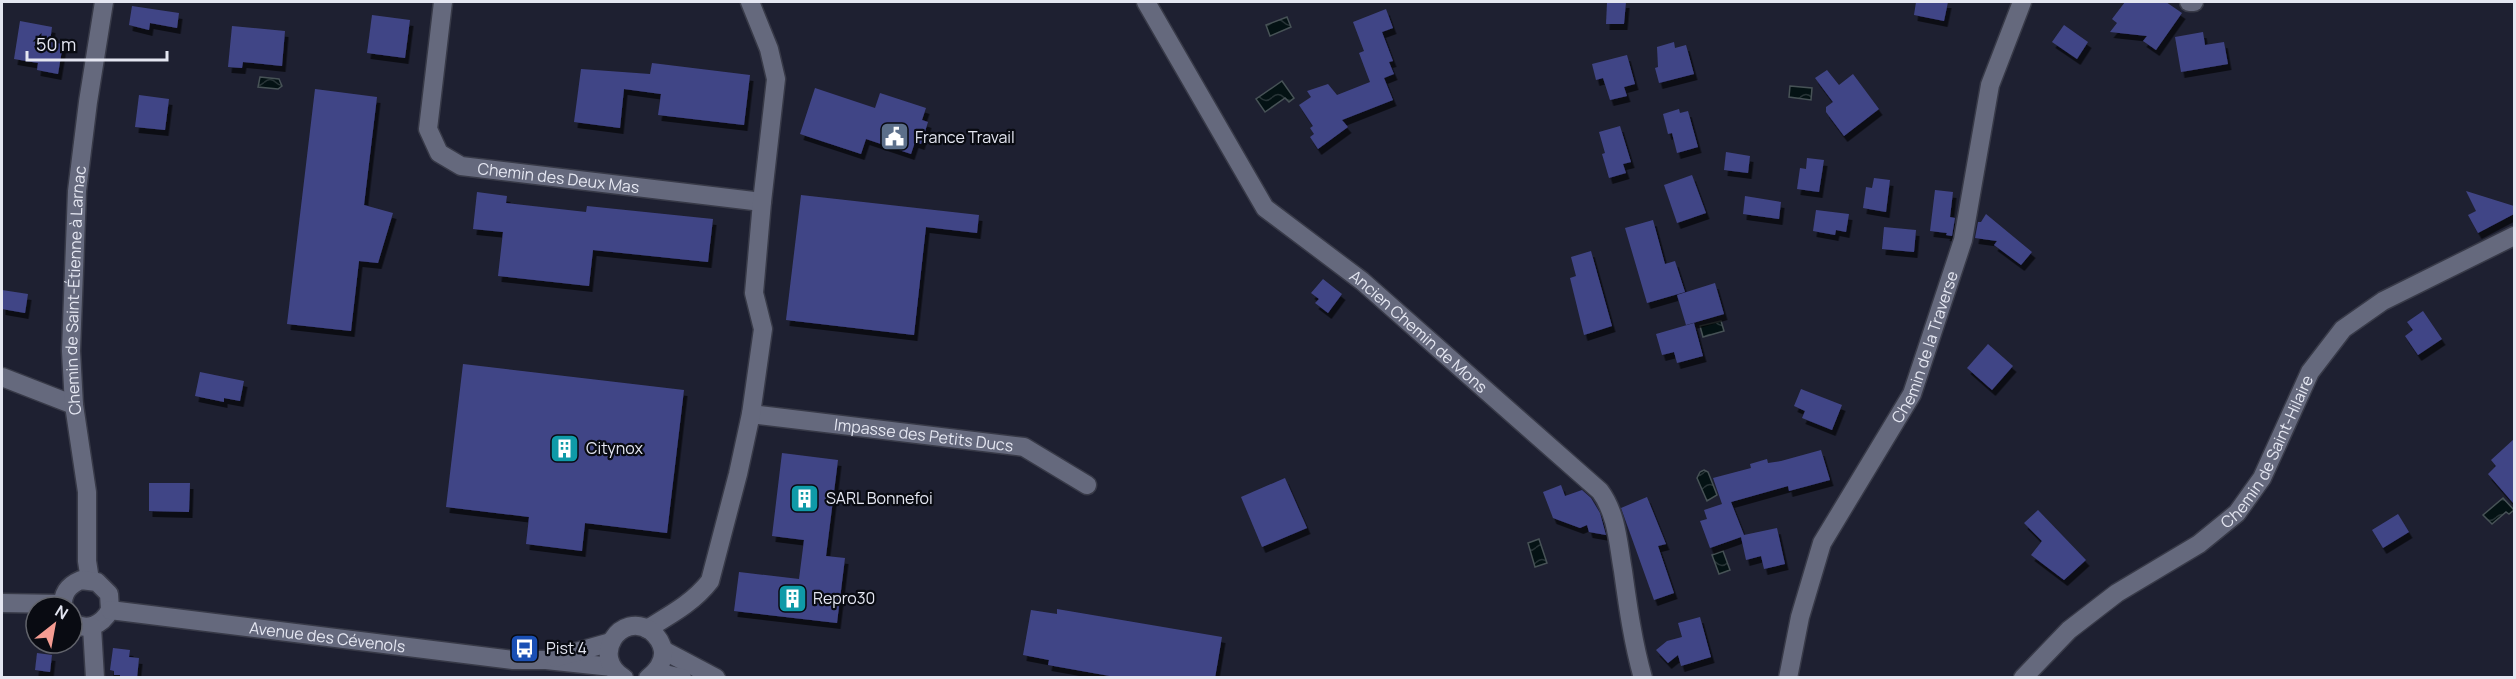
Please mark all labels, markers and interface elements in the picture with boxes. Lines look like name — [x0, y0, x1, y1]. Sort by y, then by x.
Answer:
scale bar — [27, 24, 166, 62]
text: 50 m — [36, 32, 76, 56]
public building icon: France Travail — [878, 121, 910, 153]
place label: France Travail — [915, 126, 1015, 148]
street label: Chemin des Deux Mas — [476, 157, 641, 198]
street label: Chemin de Saint-Étienne à Larnac — [60, 164, 91, 416]
street label: Ancien Chemin de Mons — [1345, 265, 1492, 398]
street label: Chemin de la Traverse — [1886, 268, 1963, 427]
street label: Chemin de Saint-Hilaire — [2216, 371, 2318, 533]
street label: Impasse des Petits Ducs — [833, 413, 1015, 457]
building icon: Citynox — [549, 432, 581, 464]
place label: Citynox — [586, 437, 644, 459]
building icon: SARL Bonnefoi — [789, 482, 821, 514]
place label: SARL Bonnefoi — [826, 487, 933, 509]
building icon: Repro30 — [776, 582, 808, 614]
place label: Repro30 — [813, 587, 875, 609]
north arrow — [24, 595, 84, 655]
text: N — [51, 600, 72, 625]
street label: Avenue des Cévenols — [248, 616, 407, 658]
bus stop icon: Pist 4 — [509, 632, 541, 664]
place label: Pist 4 — [546, 637, 587, 659]

